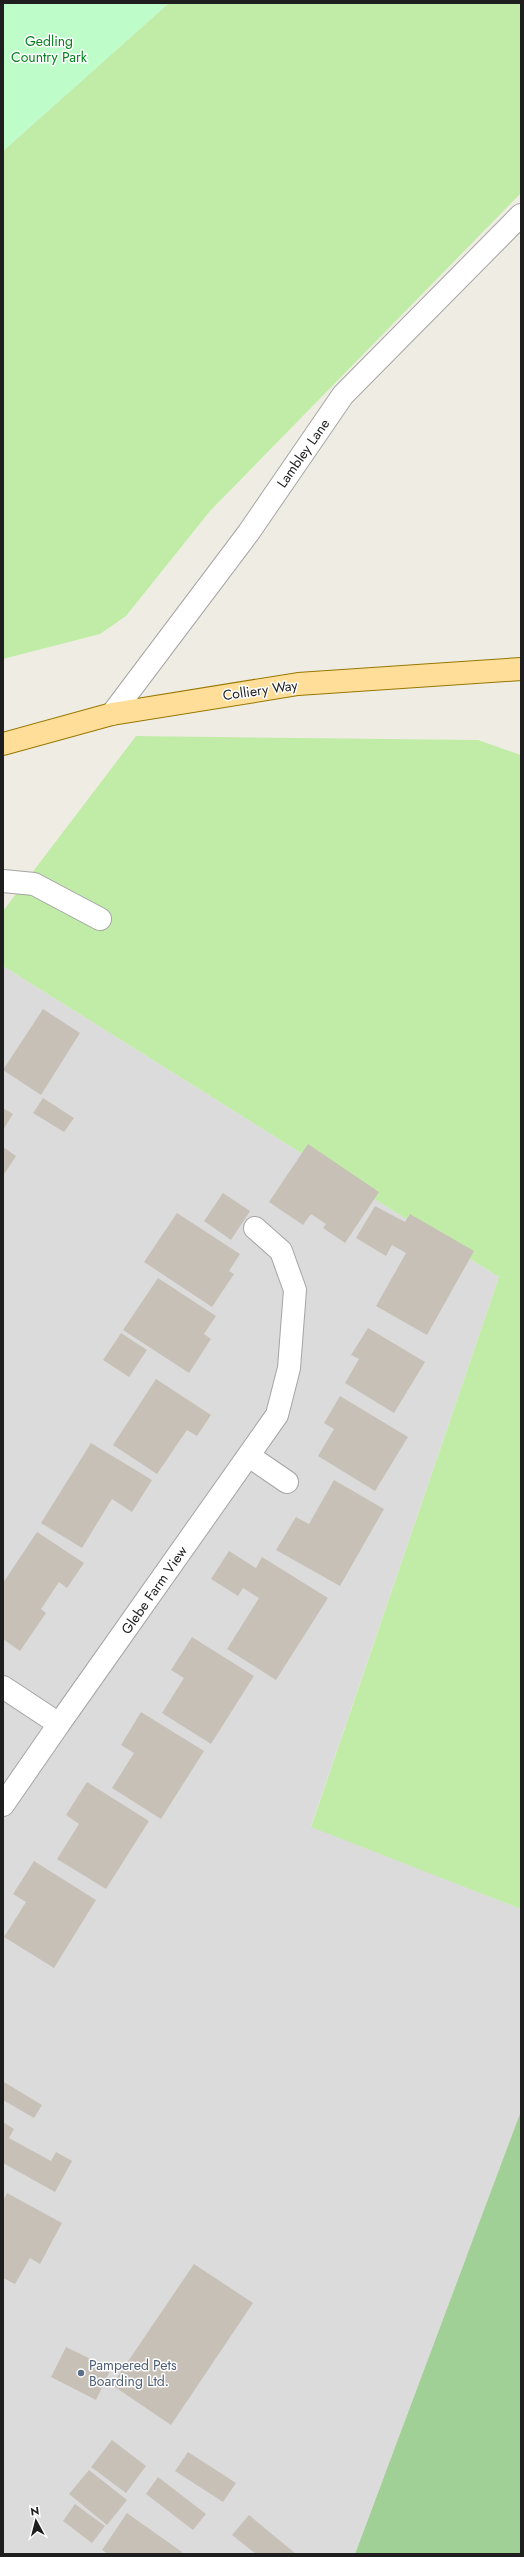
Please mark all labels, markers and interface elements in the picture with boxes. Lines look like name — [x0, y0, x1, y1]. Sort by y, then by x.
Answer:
park label: Gedling Country Park — [11, 31, 88, 67]
street label: Lambley Lane — [272, 414, 334, 492]
street label: Colliery Way — [221, 675, 300, 705]
street label: Glebe Farm View — [116, 1542, 192, 1638]
place label: Pampered Pets Boarding Ltd. — [89, 2355, 177, 2391]
marker: Pampered Pets Boarding Ltd. — [76, 2368, 86, 2378]
north arrow — [16, 2501, 56, 2541]
text: N — [29, 2503, 40, 2520]

